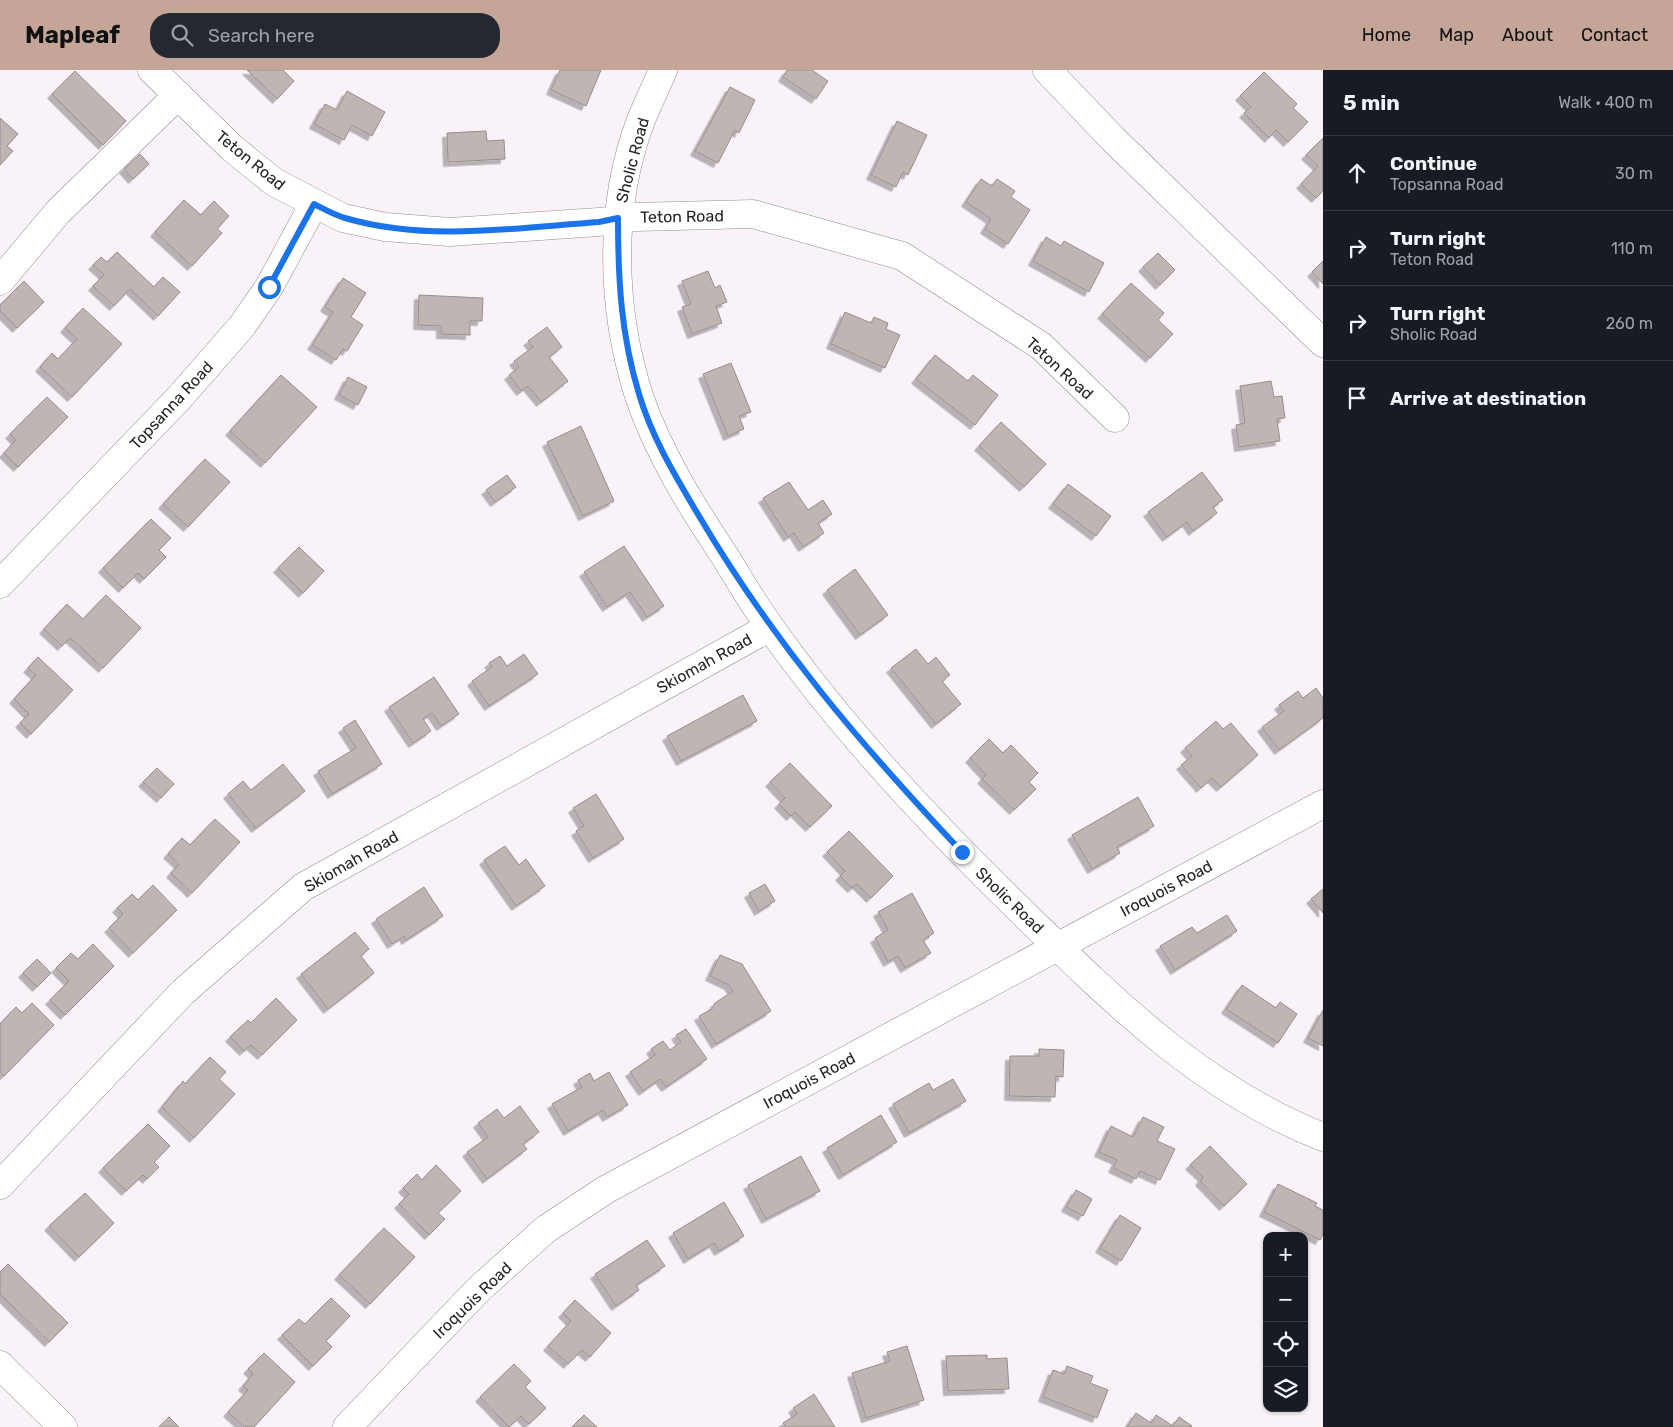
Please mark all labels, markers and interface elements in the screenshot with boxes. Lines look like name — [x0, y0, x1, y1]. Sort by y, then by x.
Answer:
search box — [150, 13, 500, 58]
text: Mapleaf — [25, 21, 120, 49]
icon: search — [168, 21, 196, 49]
text: Search here — [208, 24, 315, 47]
text: Home — [1362, 24, 1411, 46]
text: Map — [1439, 24, 1474, 46]
text: About — [1502, 24, 1553, 46]
text: Contact — [1581, 24, 1648, 46]
text: 5 min — [1343, 90, 1400, 115]
text: Walk · 400 m — [1558, 93, 1653, 112]
street label: Sholic Road — [612, 116, 653, 205]
street label: Teton Road — [212, 127, 289, 194]
text: Continue — [1390, 152, 1477, 175]
icon: ahead — [1343, 159, 1371, 187]
text: 30 m — [1615, 164, 1653, 183]
text: Topsanna Road — [1390, 175, 1504, 194]
street label: Teton Road — [640, 206, 724, 227]
text: Turn right — [1390, 227, 1485, 250]
icon: right — [1343, 234, 1371, 262]
text: 110 m — [1611, 239, 1653, 258]
text: Teton Road — [1390, 250, 1474, 269]
route start — [258, 276, 281, 299]
text: Turn right — [1390, 302, 1485, 325]
icon: right — [1343, 309, 1371, 337]
text: 260 m — [1606, 314, 1653, 333]
text: Sholic Road — [1390, 325, 1477, 344]
street label: Teton Road — [1022, 333, 1097, 403]
street label: Topsanna Road — [126, 357, 217, 453]
icon: arrive — [1343, 384, 1371, 412]
text: Arrive at destination — [1390, 387, 1586, 410]
street label: Skiomah Road — [653, 629, 755, 697]
street label: Skiomah Road — [301, 827, 402, 896]
route end — [951, 841, 974, 864]
street label: Iroquois Road — [1117, 856, 1216, 921]
street label: Sholic Road — [972, 863, 1048, 938]
street label: Iroquois Road — [760, 1048, 859, 1113]
map controls — [1263, 1232, 1308, 1412]
button: + — [1263, 1232, 1308, 1277]
street label: Iroquois Road — [429, 1258, 516, 1343]
button: − — [1263, 1277, 1308, 1322]
button: locate — [1263, 1322, 1308, 1367]
button: layers — [1263, 1367, 1308, 1412]

